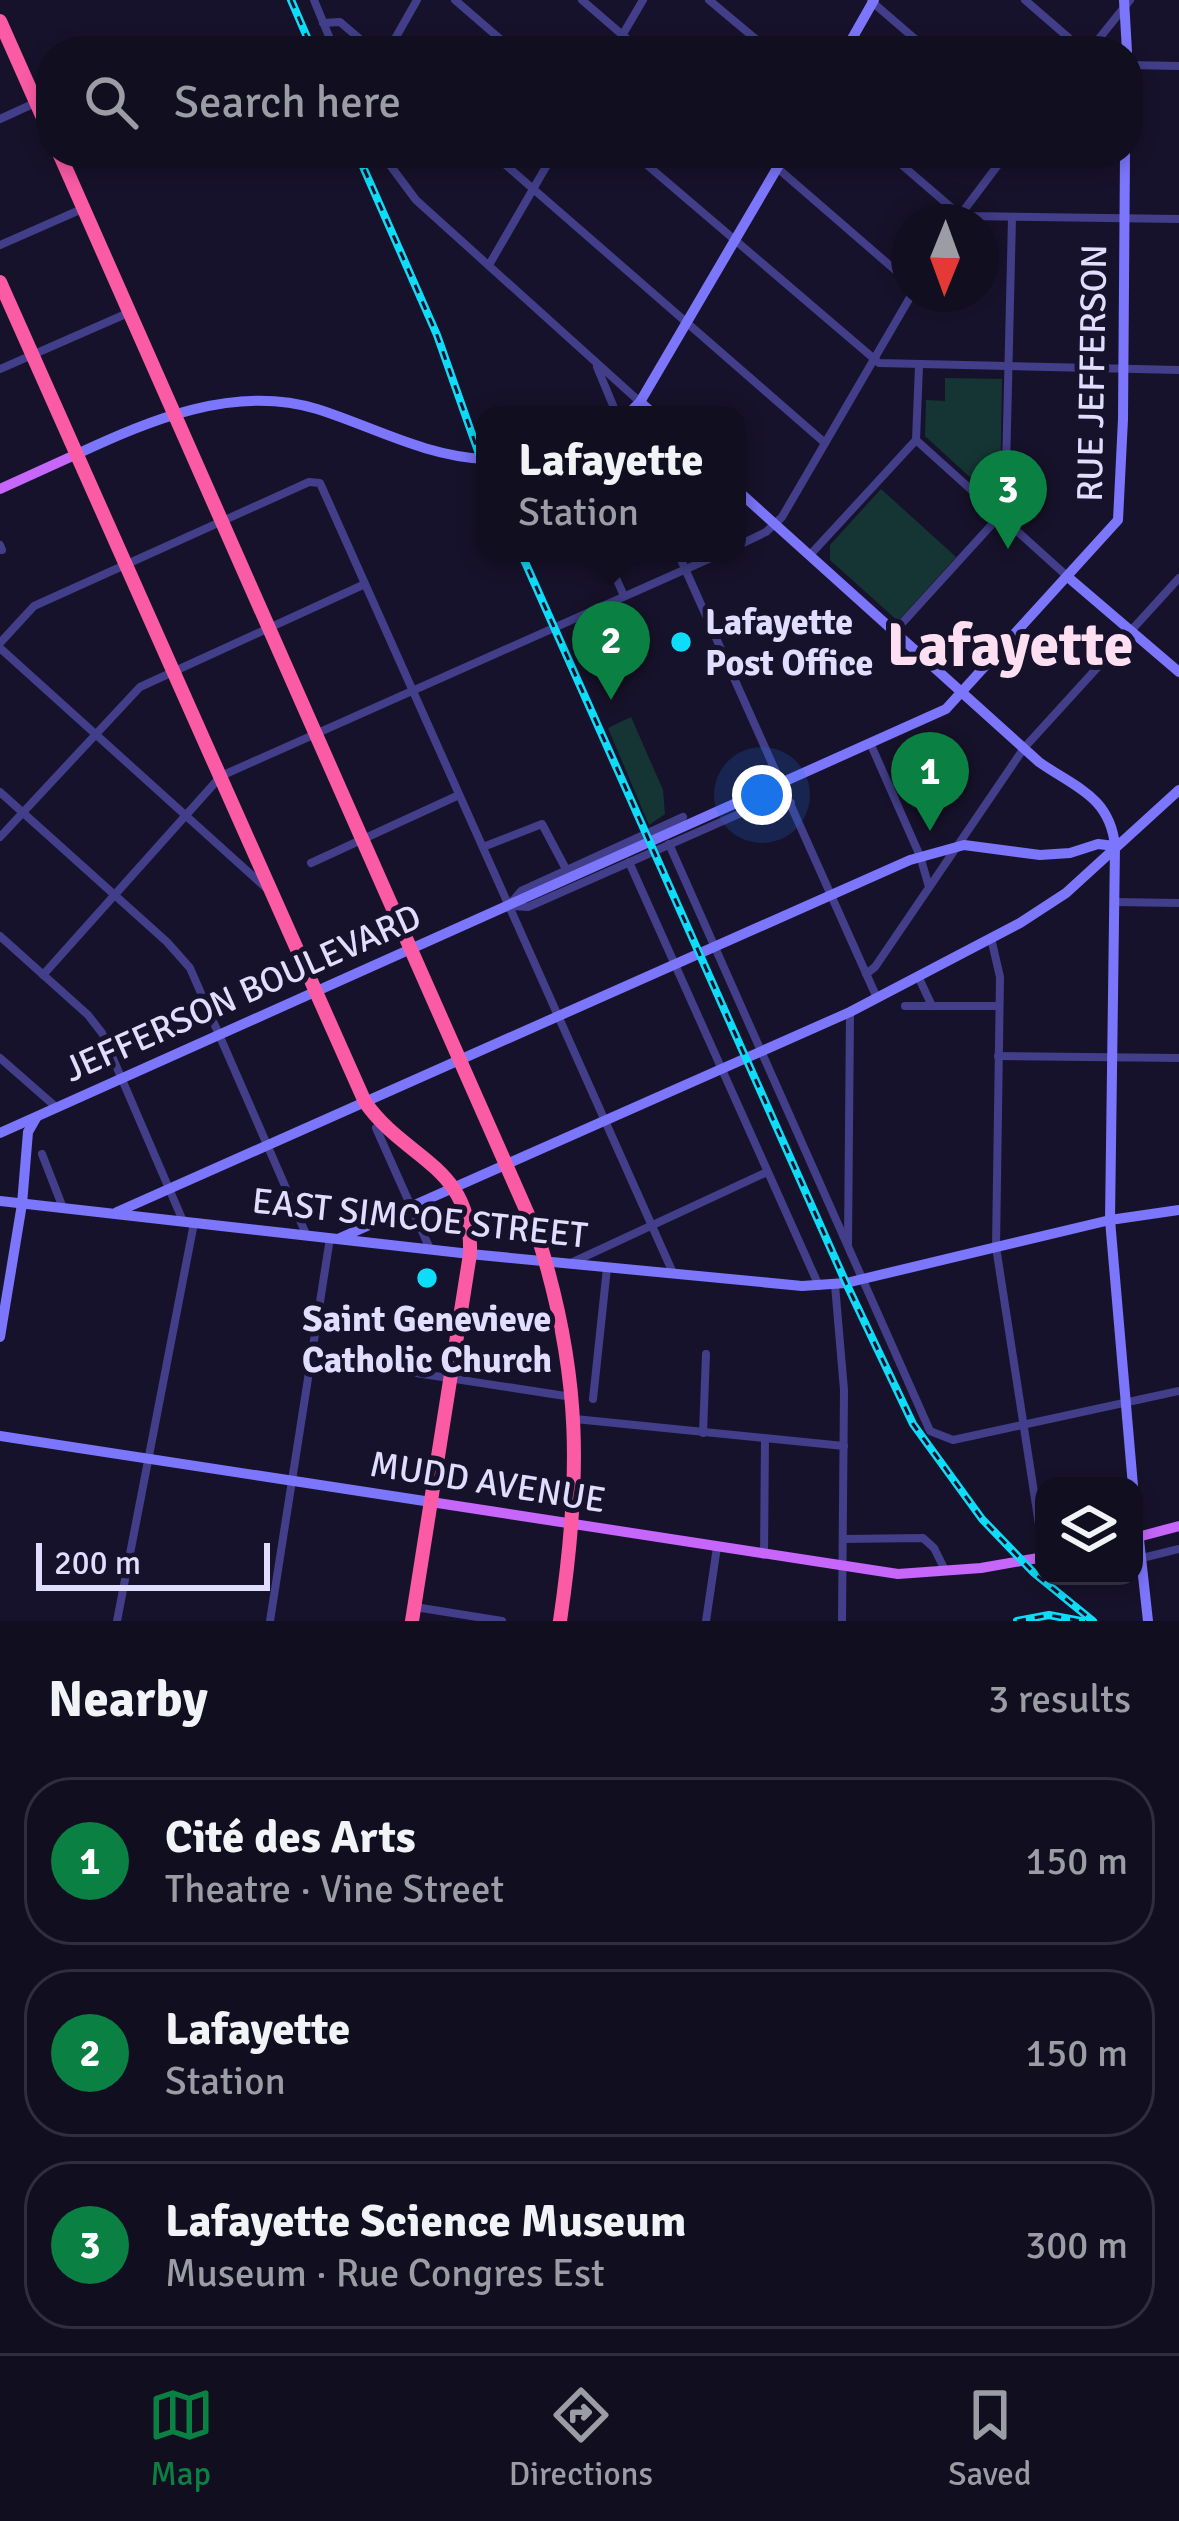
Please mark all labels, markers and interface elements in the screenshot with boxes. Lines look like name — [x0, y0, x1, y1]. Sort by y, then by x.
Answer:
search box — [36, 36, 1143, 168]
icon: search — [78, 69, 144, 135]
text: Search here — [174, 75, 401, 130]
north arrow — [891, 204, 999, 312]
street label: RUE JEFFERSON — [1068, 244, 1117, 502]
popup — [476, 406, 746, 562]
text: Lafayette — [518, 433, 704, 488]
pin: 3 — [969, 450, 1047, 549]
text: Station — [518, 488, 639, 536]
place label: Lafayette Post Office — [705, 600, 873, 686]
pin: 2 — [572, 601, 650, 700]
district label: Lafayette — [886, 609, 1134, 683]
marker: Lafayette Post Office — [668, 629, 694, 655]
pin: 1 — [891, 732, 969, 831]
your location — [732, 765, 792, 825]
street label: JEFFERSON BOULEVARD — [57, 894, 428, 1092]
street label: EAST SIMCOE STREET — [250, 1179, 590, 1259]
marker: Saint Genevieve Catholic Church — [414, 1265, 440, 1291]
place label: Saint Genevieve Catholic Church — [302, 1297, 552, 1383]
street label: MUDD AVENUE — [367, 1442, 609, 1523]
map controls — [1035, 1477, 1143, 1585]
button: layers — [1035, 1477, 1143, 1585]
scale bar — [36, 1537, 270, 1590]
text: 200 m — [54, 1543, 141, 1584]
text: Nearby — [48, 1668, 208, 1731]
text: 3 results — [988, 1675, 1131, 1723]
text: Cité des Arts — [165, 1810, 416, 1865]
text: 1 — [79, 1837, 101, 1885]
text: 150 m — [1025, 1837, 1128, 1885]
text: Theatre · Vine Street — [165, 1865, 504, 1913]
text: Lafayette — [165, 2002, 350, 2057]
text: 2 — [79, 2029, 101, 2077]
text: 150 m — [1025, 2029, 1128, 2077]
text: Station — [165, 2057, 286, 2105]
text: Lafayette Science Museum — [165, 2194, 686, 2249]
text: 3 — [79, 2221, 101, 2269]
text: 300 m — [1025, 2221, 1128, 2269]
text: Museum · Rue Congres Est — [165, 2249, 605, 2297]
tab: Map — [148, 2382, 214, 2495]
tab: Directions — [509, 2382, 653, 2495]
tab: Saved — [948, 2382, 1031, 2495]

